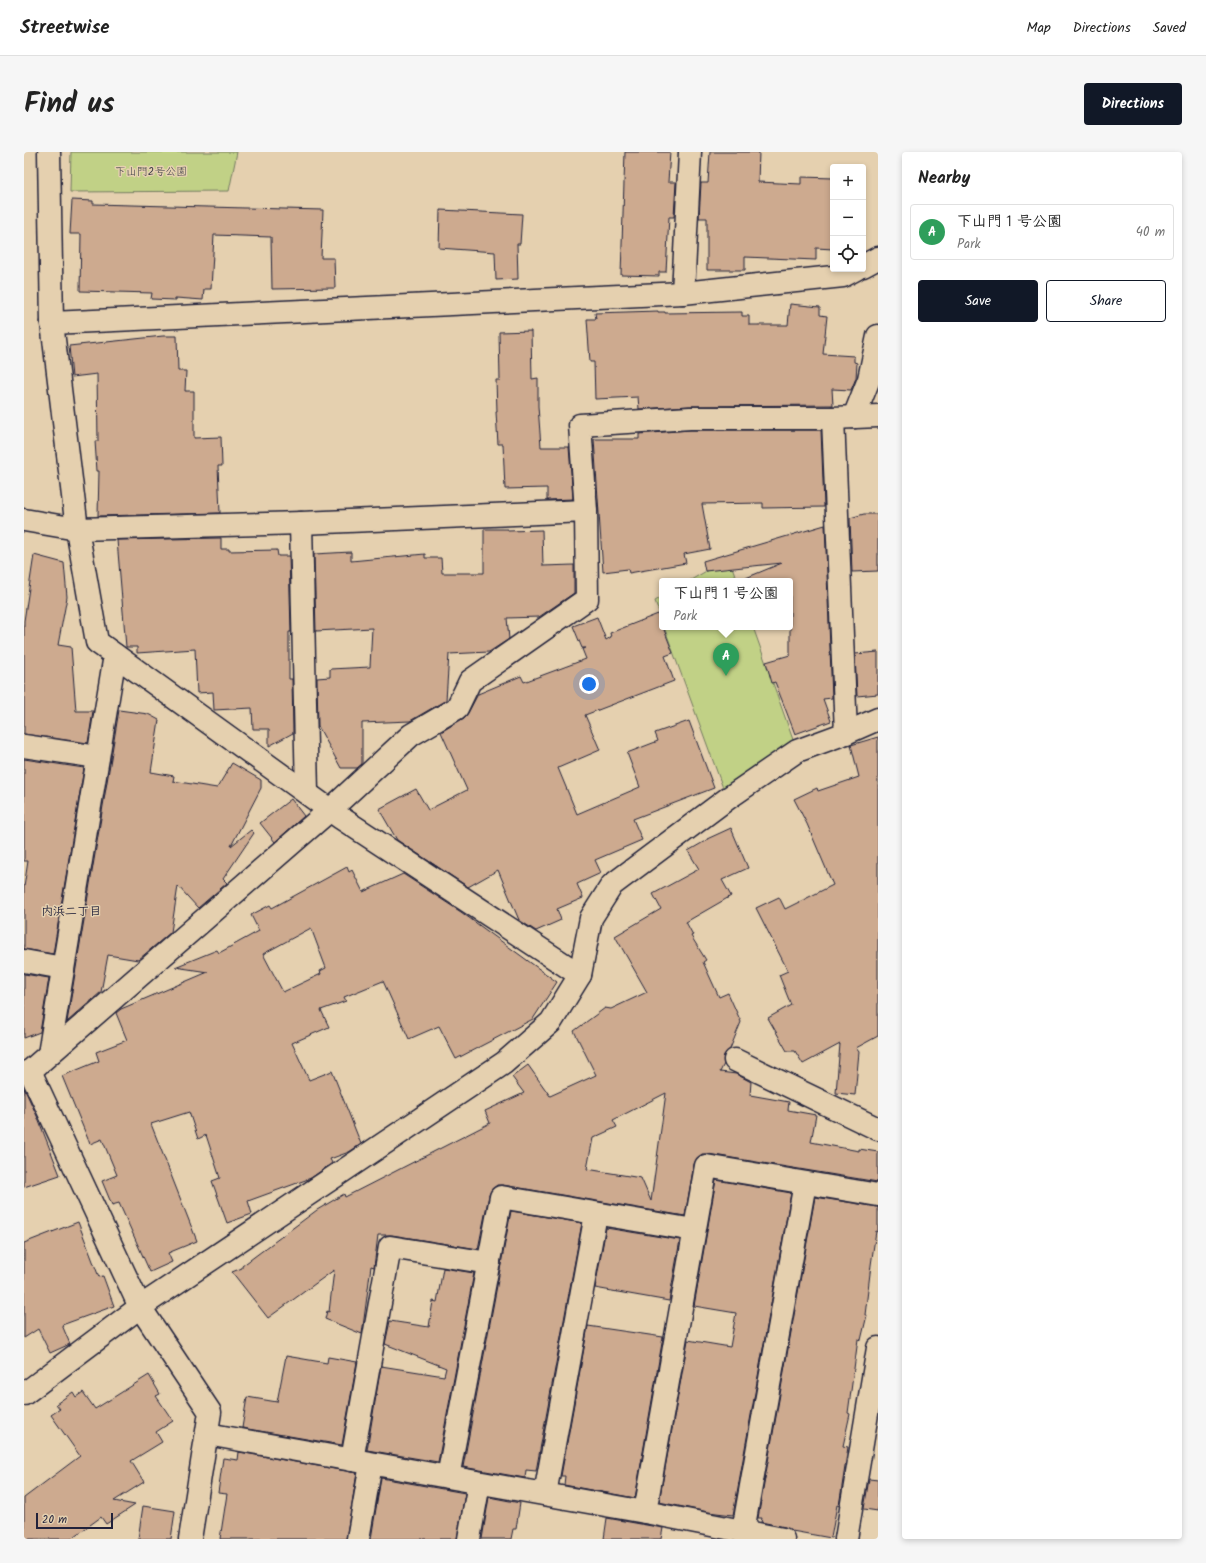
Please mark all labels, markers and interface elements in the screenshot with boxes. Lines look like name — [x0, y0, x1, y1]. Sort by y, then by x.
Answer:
text: Streetwise — [20, 13, 110, 43]
text: Map — [1026, 17, 1051, 39]
text: Directions — [1073, 17, 1131, 39]
text: Saved — [1153, 17, 1186, 39]
text: Find us — [24, 82, 115, 127]
button: Directions — [1084, 83, 1182, 125]
park label: 下山門2号公園 — [115, 163, 187, 181]
map controls — [830, 164, 866, 272]
button: + — [830, 164, 866, 200]
text: Nearby — [918, 165, 970, 192]
button: − — [830, 200, 866, 236]
text: 下山門１号公園 — [957, 210, 1062, 234]
text: A — [928, 222, 936, 243]
text: 40 m — [1136, 222, 1165, 243]
text: Park — [957, 234, 981, 255]
button: locate — [830, 236, 866, 272]
button: Save — [918, 280, 1038, 322]
button: Share — [1046, 280, 1166, 322]
popup — [659, 578, 793, 630]
text: 下山門１号公園 — [673, 582, 779, 606]
text: Park — [673, 606, 697, 627]
pin: A — [713, 643, 739, 676]
your location — [579, 674, 599, 694]
district label: 内浜二丁目 — [41, 902, 101, 921]
scale bar — [36, 1511, 113, 1530]
text: 20 m — [42, 1511, 67, 1529]

